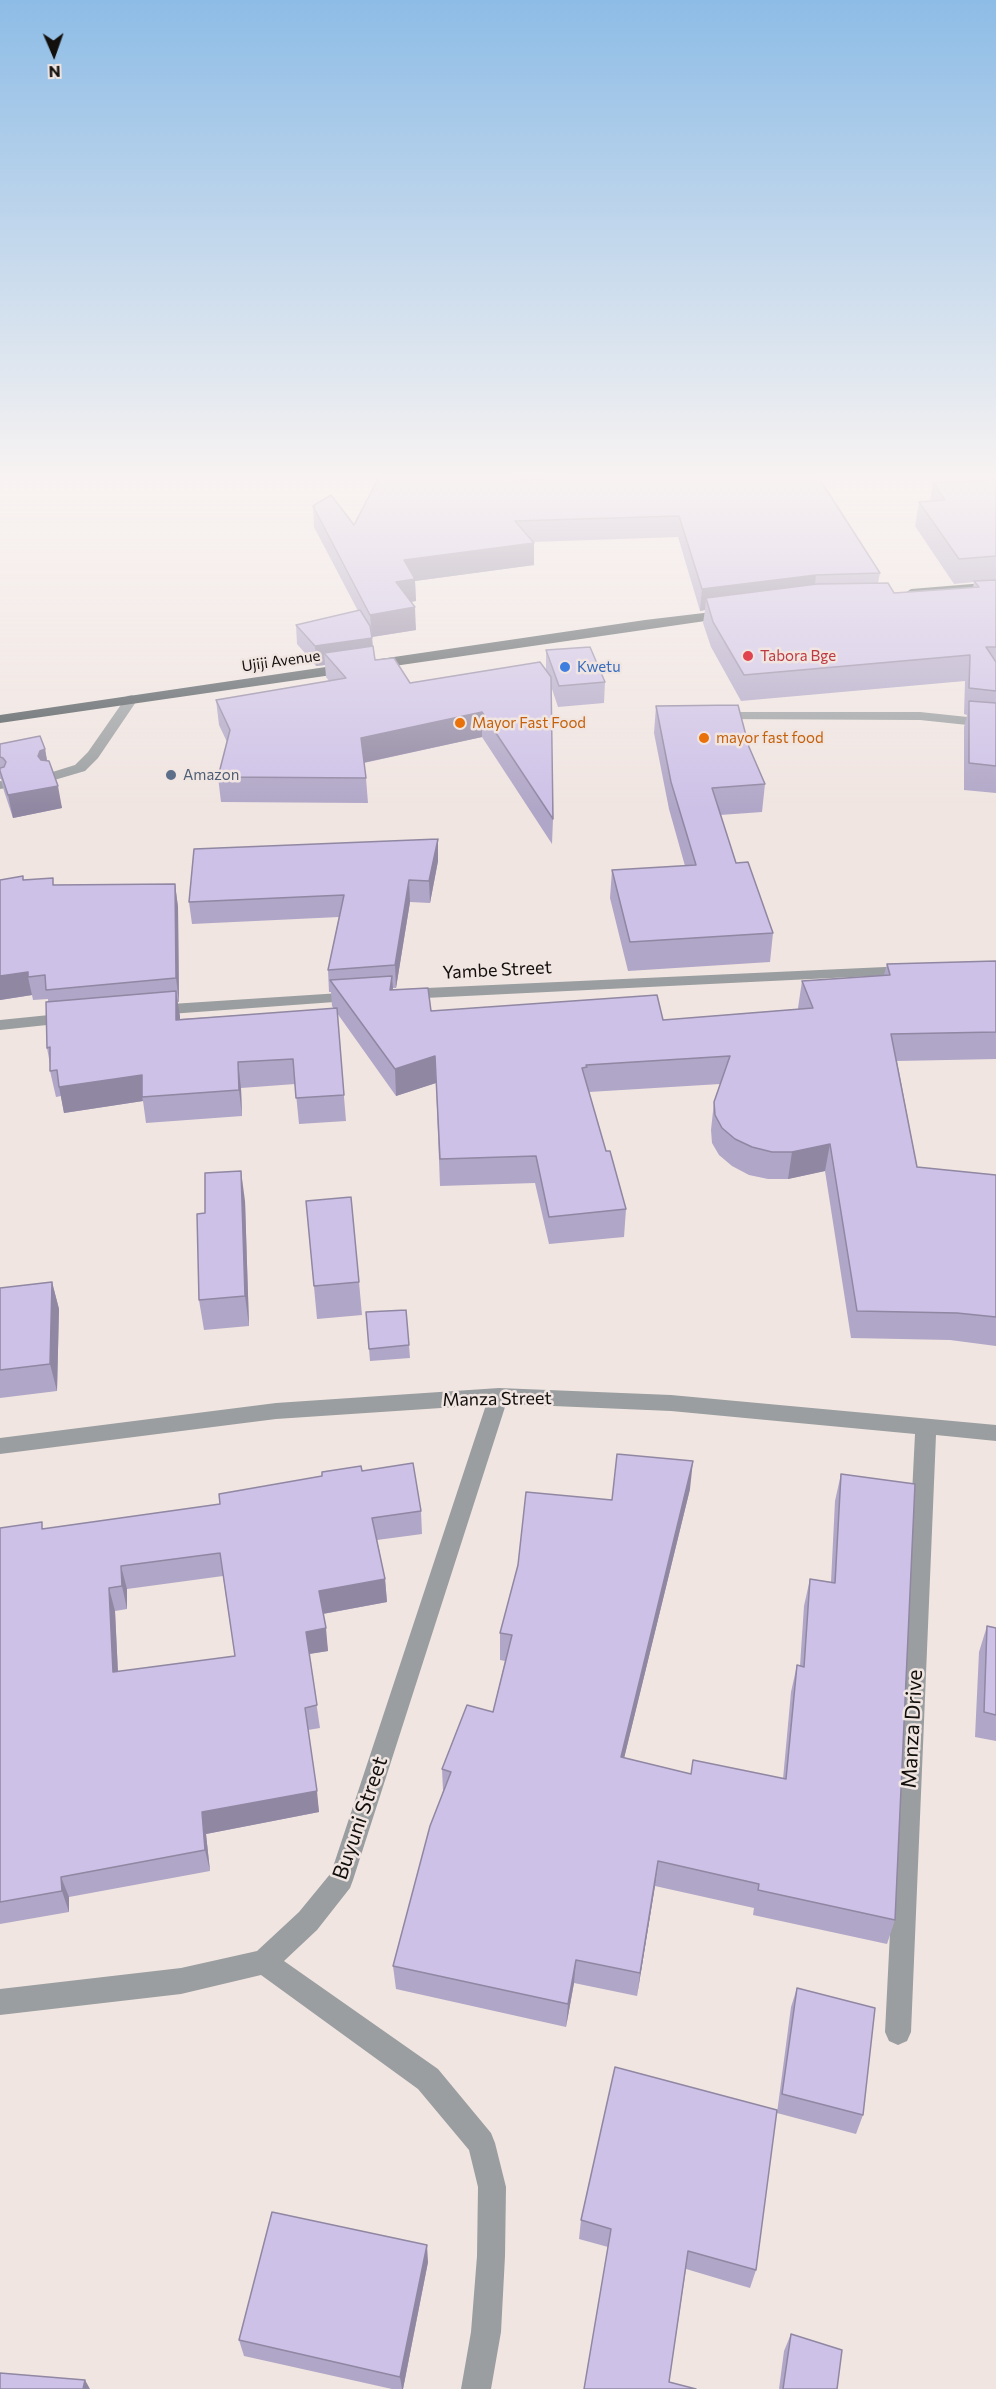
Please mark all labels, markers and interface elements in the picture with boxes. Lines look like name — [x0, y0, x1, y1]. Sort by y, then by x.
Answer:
north arrow — [24, 24, 84, 84]
text: N — [48, 63, 61, 82]
street label: Ujiji Avenue — [241, 647, 321, 675]
place label: Tabora Bge — [760, 647, 836, 665]
marker: Tabora Bge — [741, 649, 755, 663]
place label: Kwetu — [577, 658, 621, 676]
marker: Kwetu — [558, 660, 572, 674]
place label: Mayor Fast Food — [472, 714, 586, 732]
marker: Mayor Fast Food — [453, 716, 467, 730]
place label: mayor fast food — [716, 729, 824, 747]
marker: mayor fast food — [697, 731, 711, 745]
place label: Amazon — [183, 766, 239, 784]
marker: Amazon — [164, 768, 178, 782]
street label: Yambe Street — [442, 956, 552, 984]
street label: Manza Street — [442, 1387, 552, 1411]
street label: Manza Drive — [896, 1669, 928, 1789]
street label: Buyuni Street — [327, 1753, 393, 1883]

